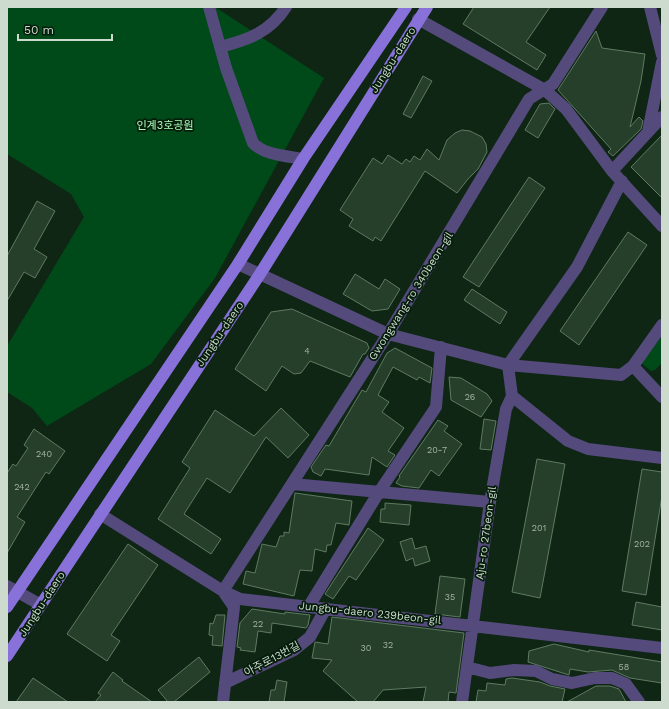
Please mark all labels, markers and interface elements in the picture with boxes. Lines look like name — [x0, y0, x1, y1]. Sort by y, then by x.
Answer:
scale bar — [18, 16, 112, 42]
text: 50 m — [24, 23, 54, 37]
street label: Jungbu-daero — [368, 25, 418, 95]
park label: 인계3호공원 — [136, 119, 194, 132]
street label: Gwongwang-ro 340beon-gil — [366, 229, 456, 363]
street label: Jungbu-daero — [194, 299, 246, 369]
house number: 4 — [304, 346, 310, 356]
house number: 26 — [465, 392, 475, 402]
house number: 20-7 — [427, 445, 447, 455]
house number: 240 — [36, 449, 52, 459]
house number: 242 — [14, 482, 30, 492]
street label: Aju-ro 27beon-gil — [473, 485, 499, 580]
house number: 201 — [532, 523, 546, 533]
house number: 202 — [634, 539, 650, 549]
street label: Jungbu-daero — [16, 569, 68, 639]
house number: 35 — [445, 592, 455, 602]
street label: Jungbu-daero 239beon-gil — [298, 599, 442, 627]
house number: 22 — [253, 619, 263, 629]
street label: 아주로13번길 — [242, 639, 302, 679]
house number: 32 — [383, 640, 393, 650]
house number: 30 — [361, 643, 372, 653]
house number: 58 — [619, 662, 629, 672]

